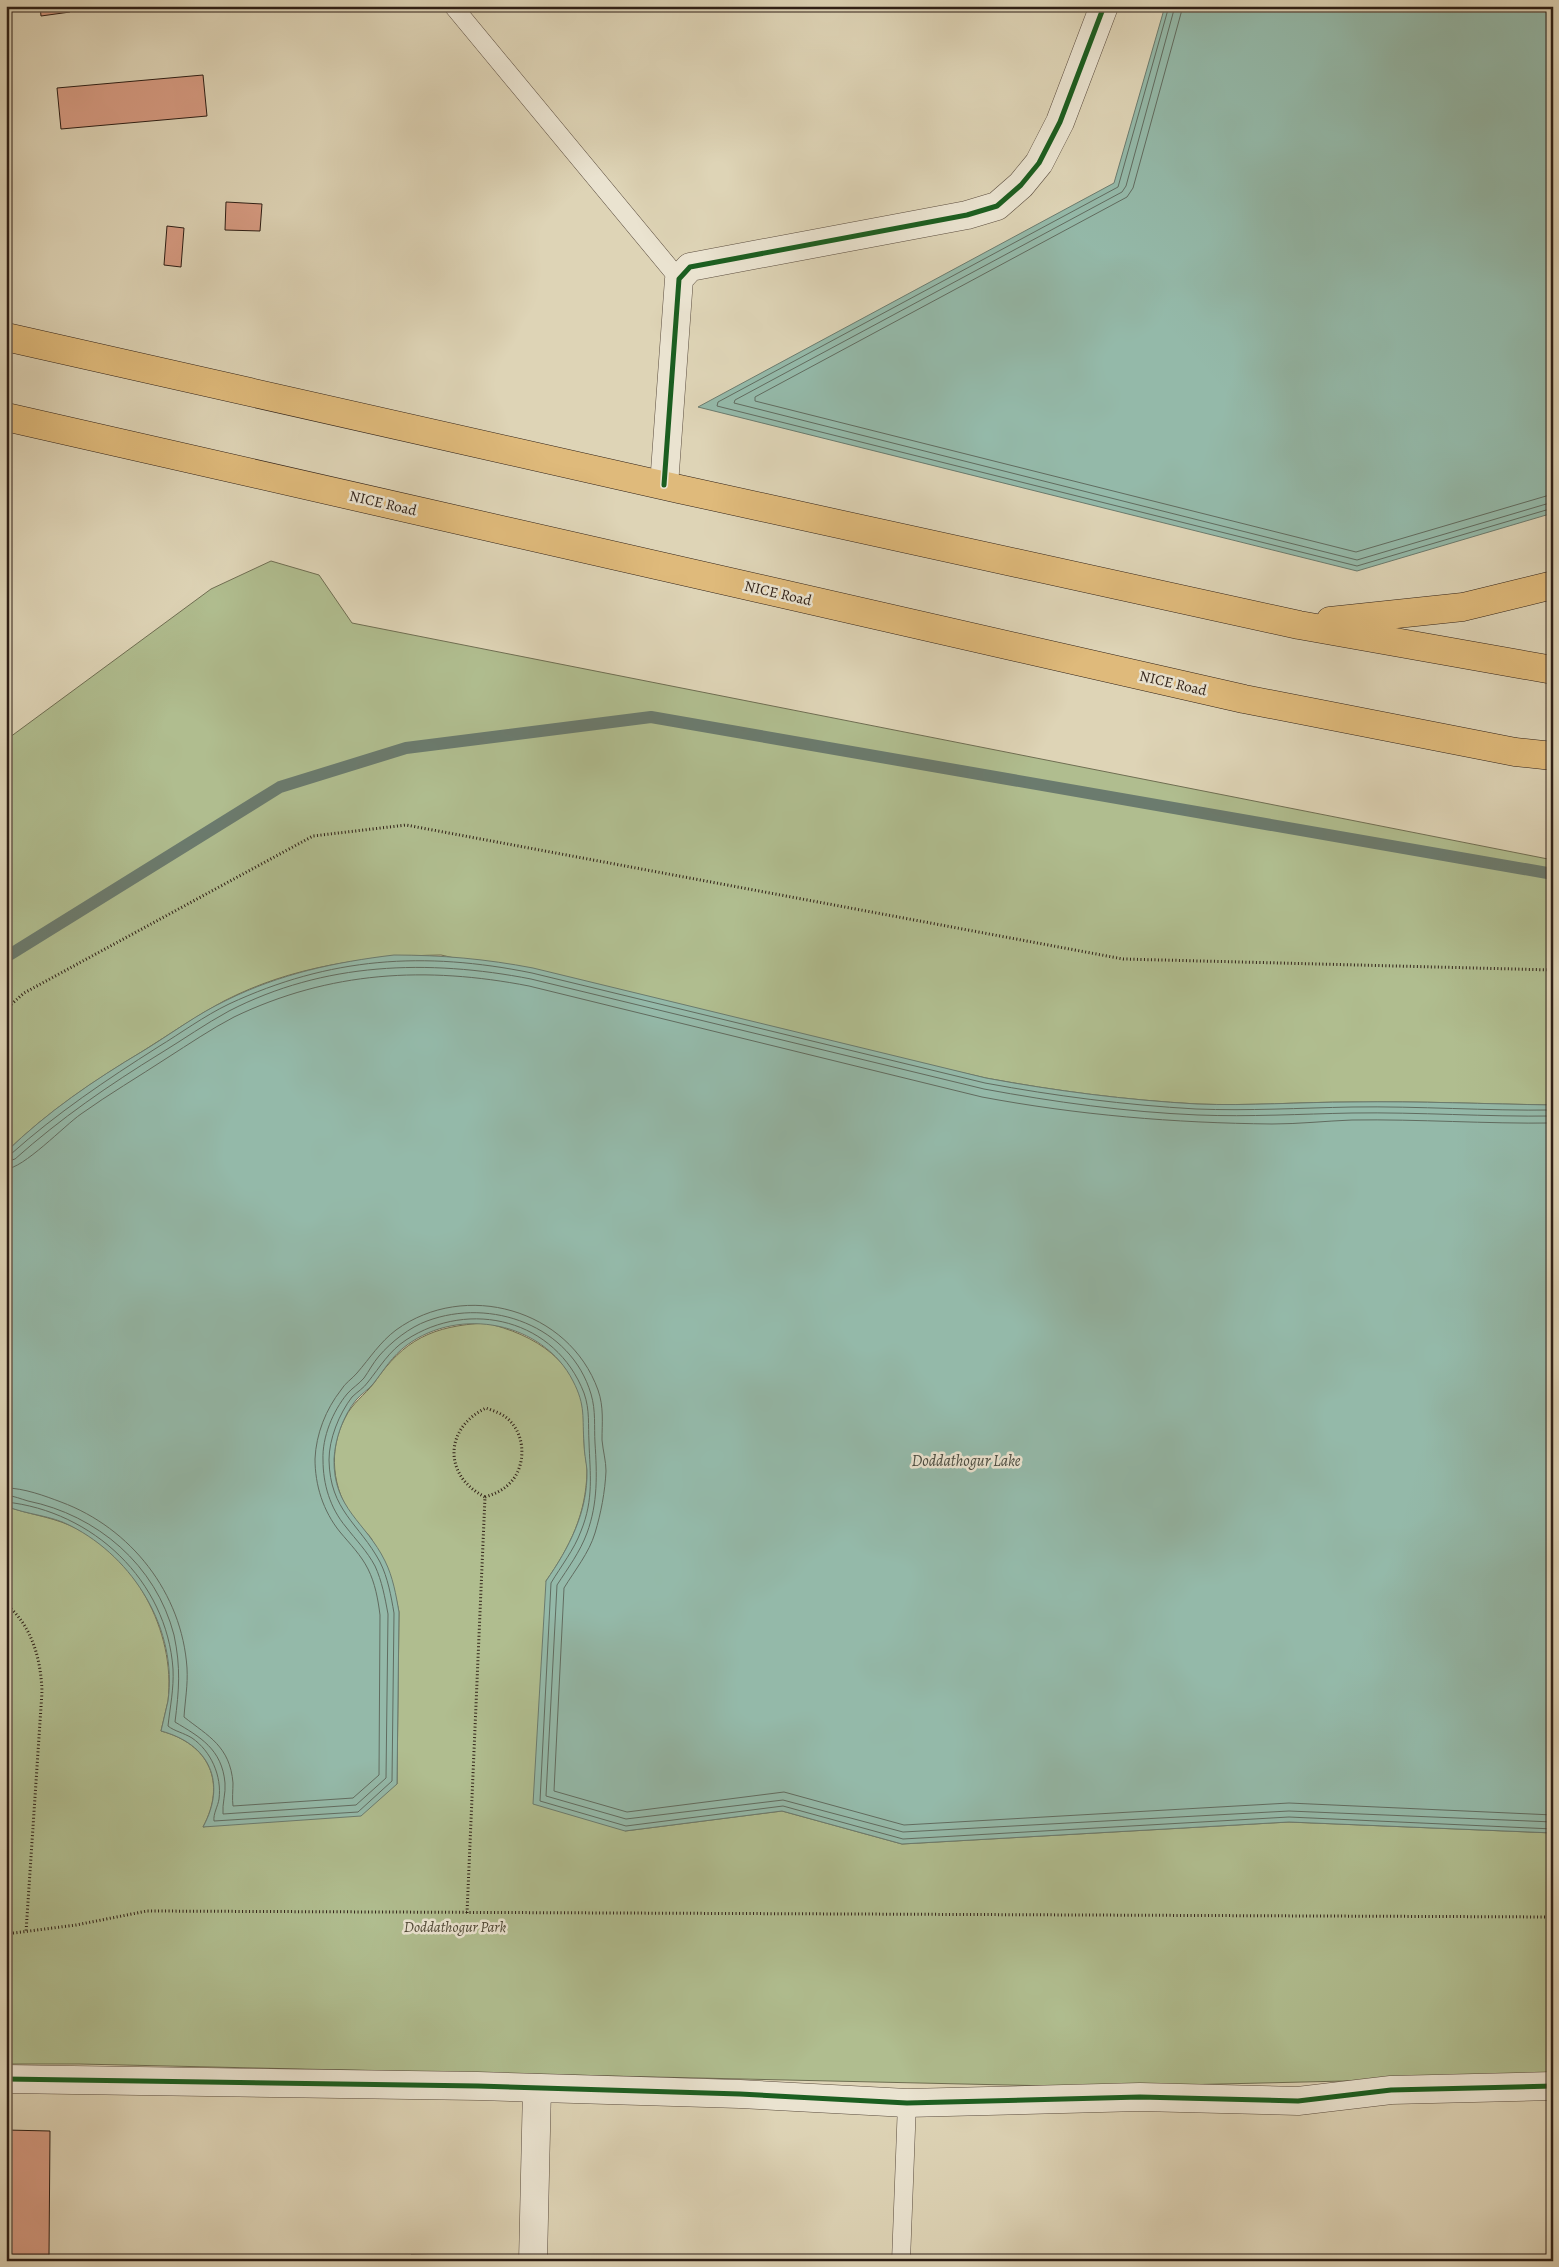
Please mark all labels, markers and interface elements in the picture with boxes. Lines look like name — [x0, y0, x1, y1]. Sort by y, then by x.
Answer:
street label: NICE Road — [347, 486, 420, 521]
street label: NICE Road — [742, 576, 815, 611]
street label: NICE Road — [1137, 666, 1210, 701]
water label: Doddathogur Lake — [911, 1450, 1021, 1472]
park label: Doddathogur Park — [404, 1917, 507, 1937]

